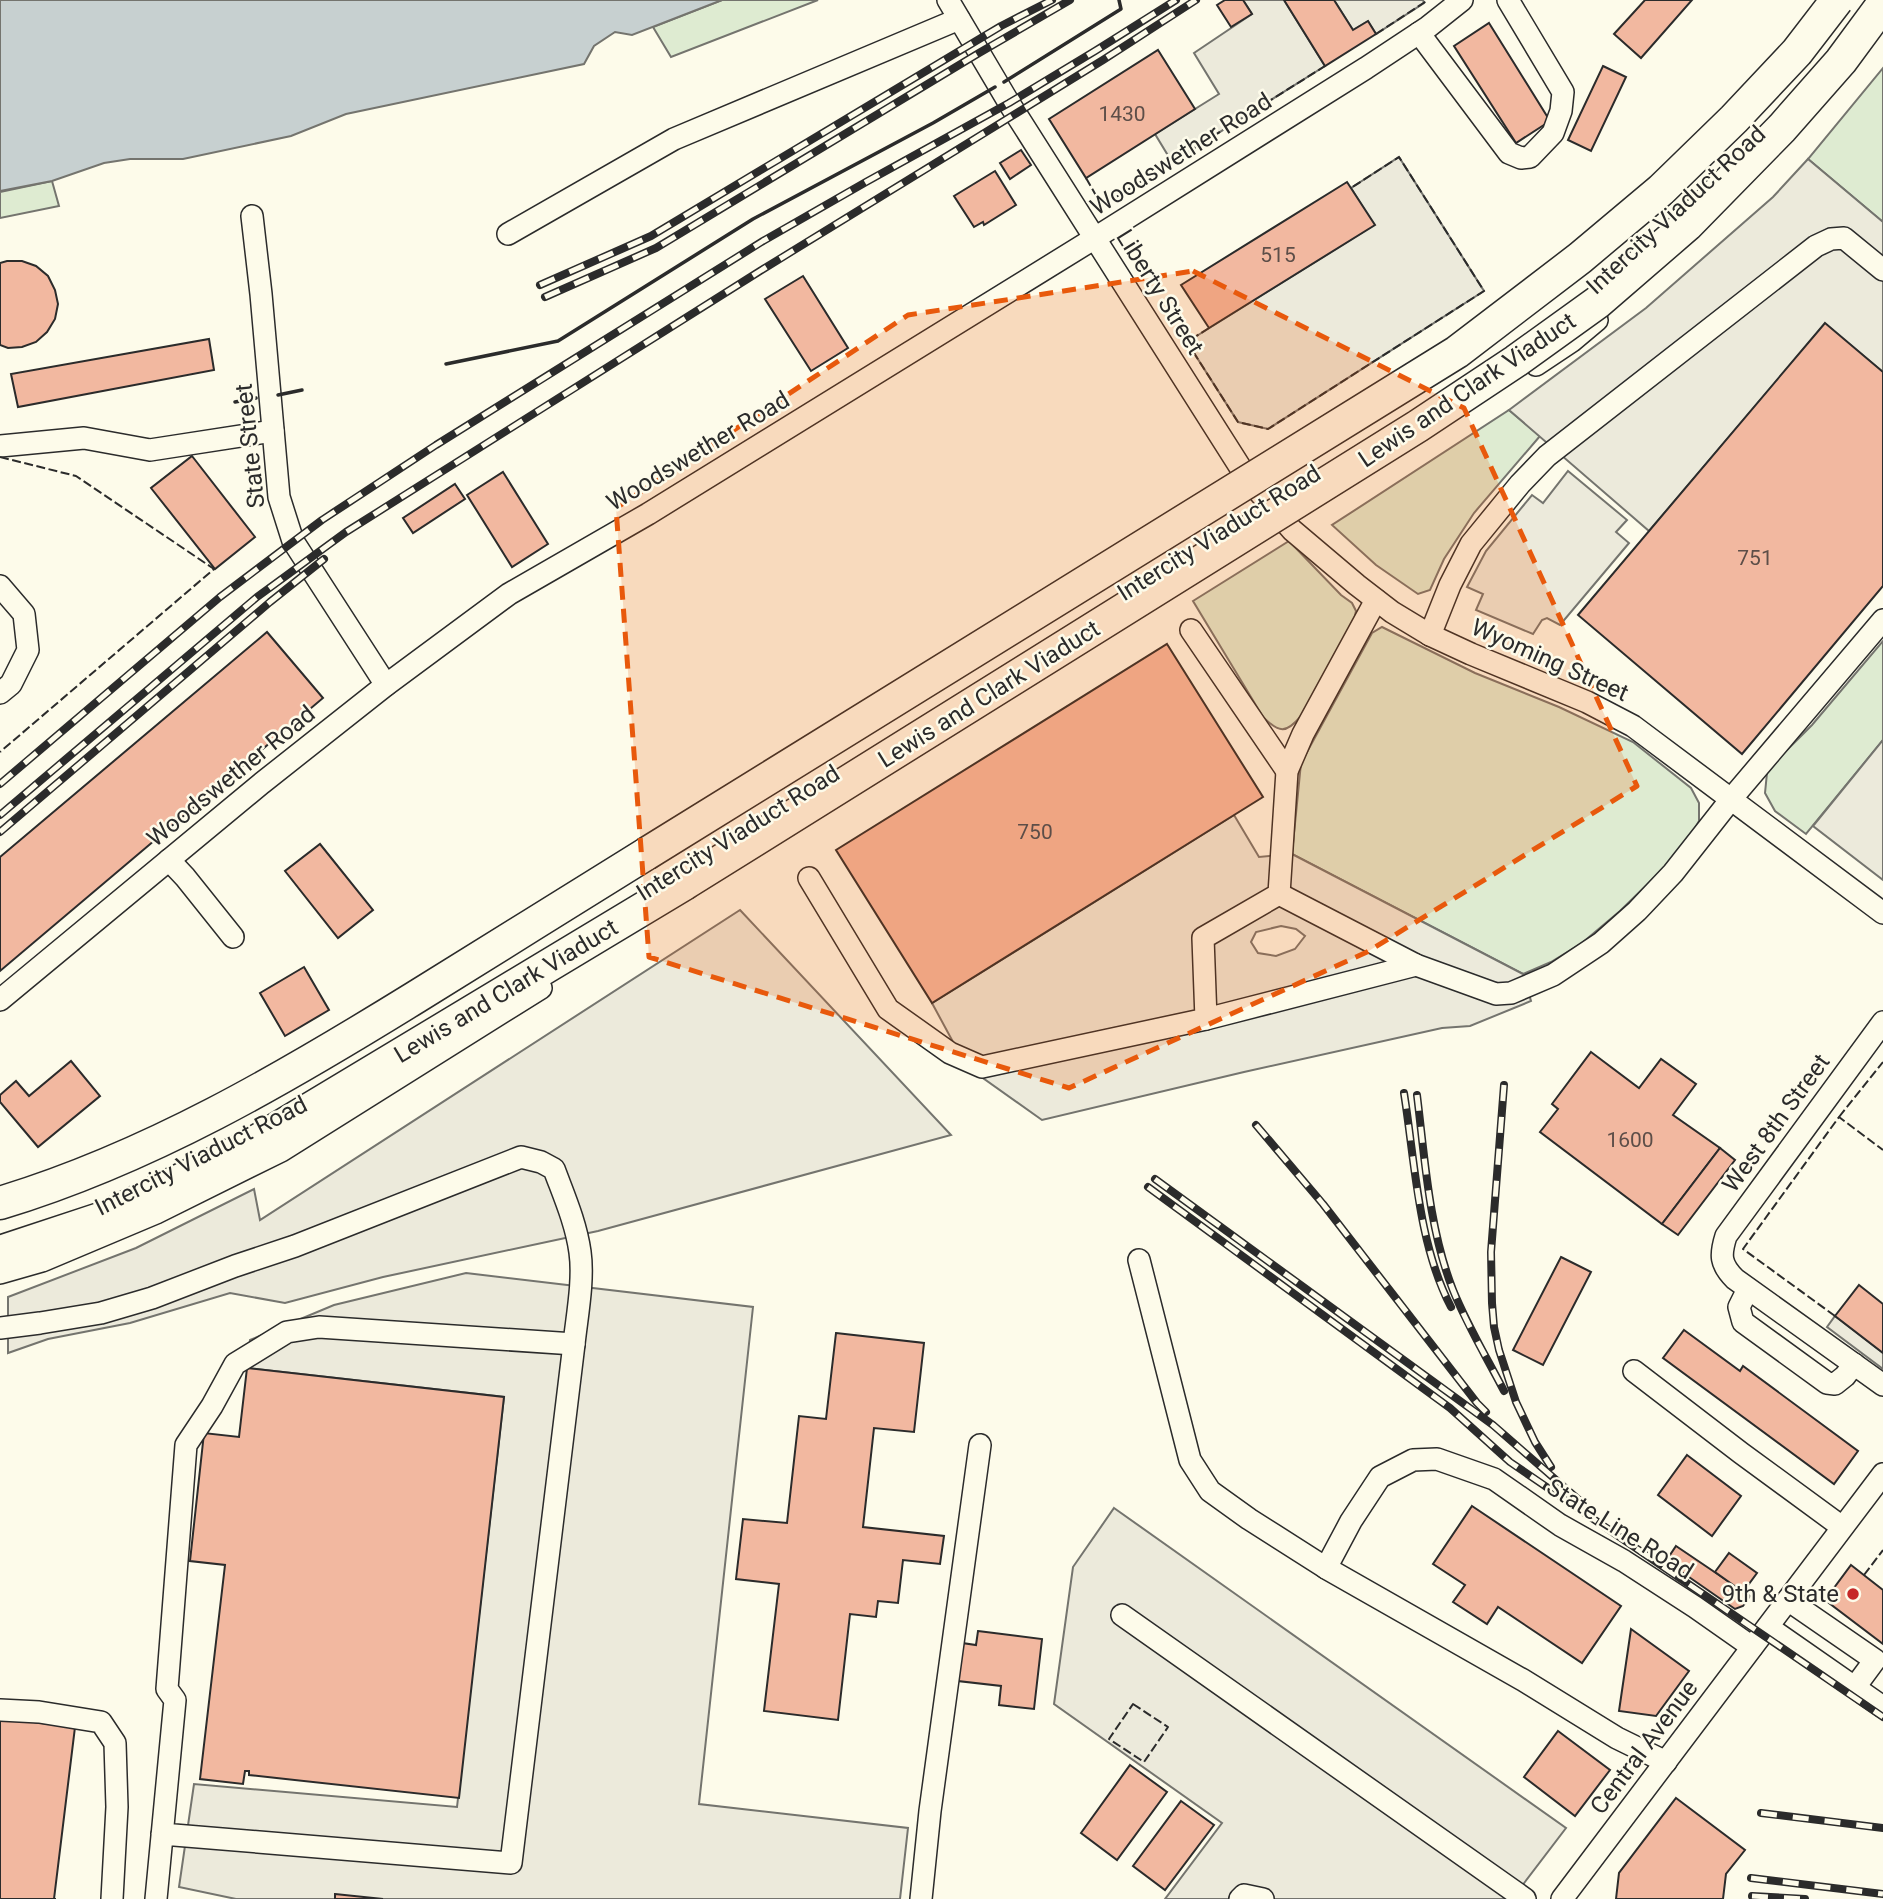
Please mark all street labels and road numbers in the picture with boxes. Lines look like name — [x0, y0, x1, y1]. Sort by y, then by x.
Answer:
street label: Woodswether Road — [1085, 87, 1277, 221]
street label: Intercity Viaduct Road — [1581, 120, 1771, 300]
street label: Liberty Street — [1110, 224, 1210, 360]
street label: Lewis and Clark Viaduct — [1353, 307, 1581, 473]
street label: State Street — [230, 382, 270, 510]
street label: Woodswether Road — [602, 385, 794, 517]
street label: Intercity Viaduct Road — [1112, 459, 1326, 607]
street label: Wyoming Street — [1467, 613, 1633, 707]
street label: Lewis and Clark Viaduct — [873, 614, 1105, 774]
street label: Woodswether Road — [141, 700, 321, 852]
street label: Intercity Viaduct Road — [631, 759, 845, 907]
street label: Lewis and Clark Viaduct — [389, 913, 623, 1069]
street label: West 8th Street — [1717, 1048, 1836, 1197]
street label: Intercity Viaduct Road — [90, 1090, 312, 1222]
street label: State Line Road — [1542, 1473, 1698, 1585]
street label: Central Avenue — [1585, 1675, 1703, 1819]

